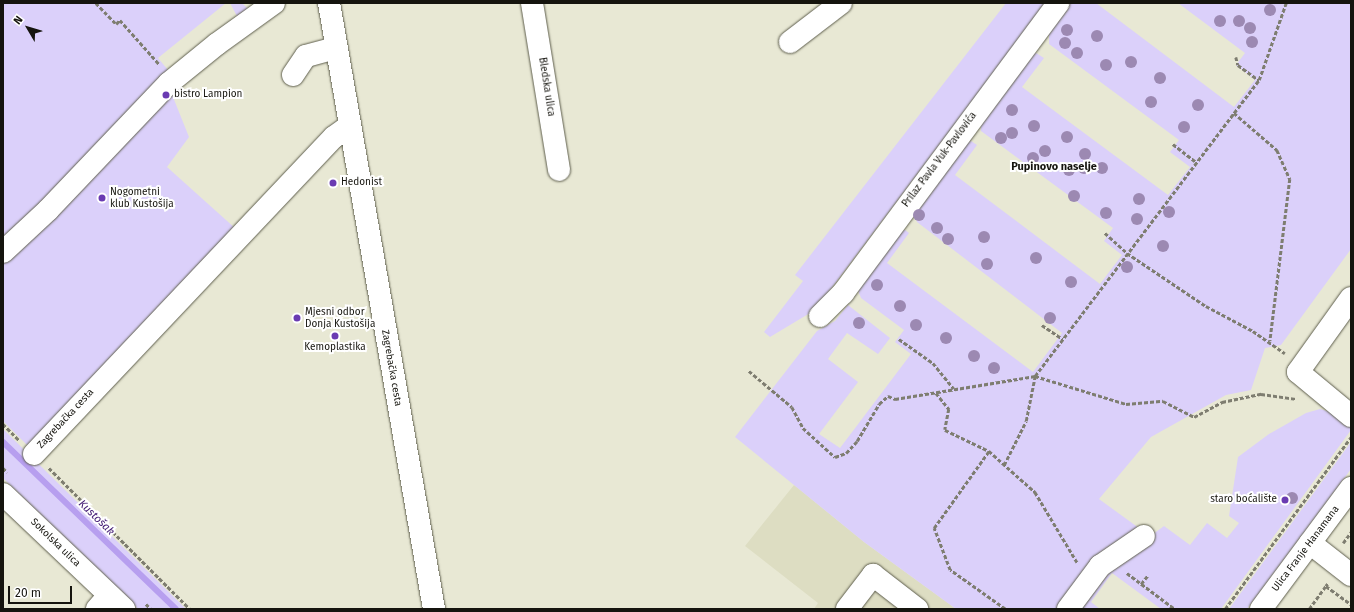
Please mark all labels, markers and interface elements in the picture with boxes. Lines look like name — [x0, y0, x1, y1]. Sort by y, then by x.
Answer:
north arrow — [8, 8, 48, 48]
text: N — [11, 13, 26, 27]
street label: Bledska ulica — [535, 57, 557, 117]
place label: bistro Lampion — [174, 89, 242, 101]
marker: bistro Lampion — [161, 90, 171, 100]
street label: Prilaz Pavla Vuk-Pavlovića — [900, 110, 980, 210]
district label: Pupinovo naselje — [1011, 160, 1097, 174]
place label: Hedonist — [341, 177, 382, 189]
marker: Hedonist — [328, 178, 338, 188]
place label: Nogometni klub Kustošija — [110, 186, 174, 210]
marker: Nogometni klub Kustošija — [97, 193, 107, 203]
place label: Mjesni odbor Donja Kustošija — [305, 306, 375, 330]
marker: Mjesni odbor Donja Kustošija — [292, 313, 302, 323]
street label: Zagrebačka cesta — [378, 329, 404, 407]
marker: Kemoplastika — [330, 331, 340, 341]
place label: Kemoplastika — [304, 342, 366, 354]
street label: Zagrebačka cesta — [35, 387, 97, 451]
place label: staro boćalište — [1210, 494, 1277, 506]
marker: staro boćalište — [1280, 495, 1290, 505]
water label: Kustošak — [75, 498, 117, 538]
street label: Ulica Franje Hanamana — [1270, 504, 1342, 594]
street label: Sokolska ulica — [28, 516, 82, 570]
scale bar — [10, 578, 74, 604]
text: 20 m — [15, 586, 41, 600]

